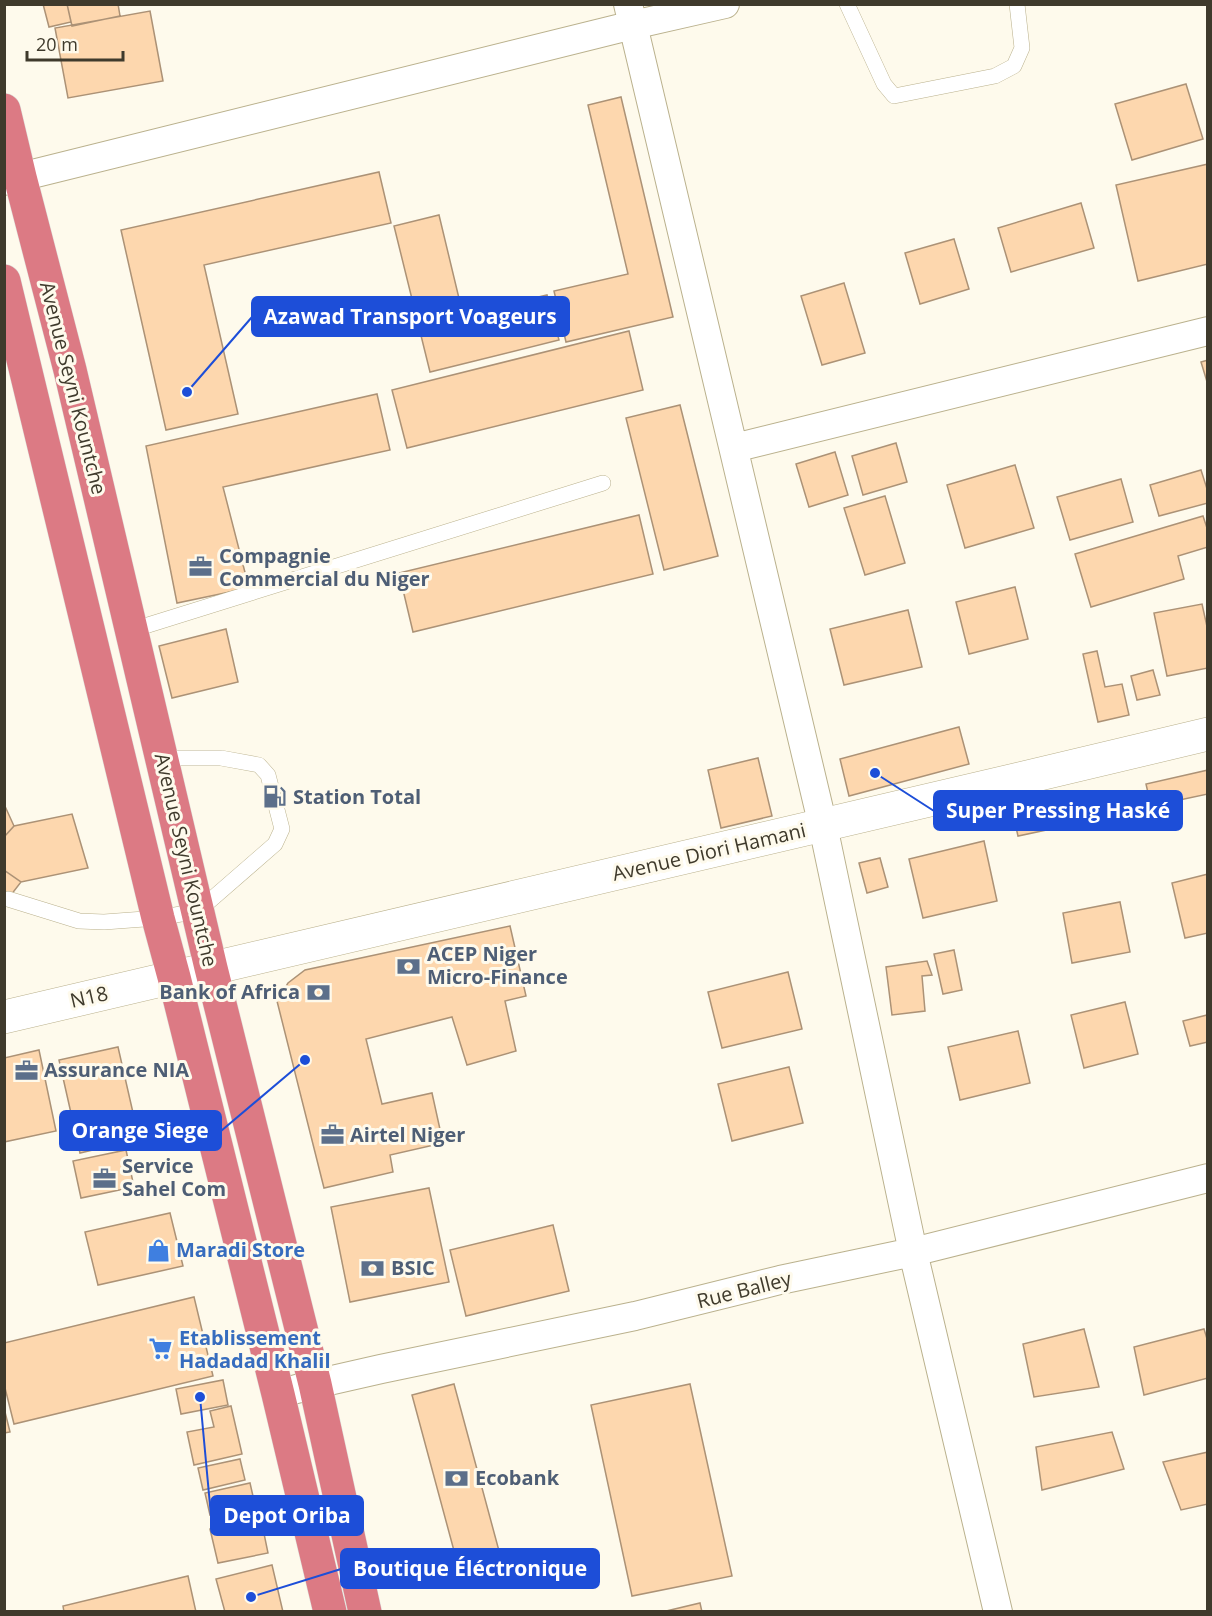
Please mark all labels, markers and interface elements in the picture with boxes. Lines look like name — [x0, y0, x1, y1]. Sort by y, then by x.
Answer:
scale bar — [27, 24, 123, 62]
text: 20 m — [36, 32, 78, 56]
street label: Avenue Seyni Kountche — [34, 279, 113, 497]
callout: Azawad Transport Voageurs — [252, 297, 569, 336]
text: Azawad Transport Voageurs — [263, 302, 557, 330]
place label: Compagnie Commercial du Niger — [219, 542, 430, 592]
office icon: Compagnie Commercial du Niger — [188, 554, 214, 580]
street label: Avenue Seyni Kountche — [149, 750, 224, 969]
place label: Station Total — [293, 783, 421, 810]
fuel station icon: Station Total — [262, 784, 288, 810]
callout: Super Pressing Haské — [934, 791, 1182, 830]
text: Super Pressing Haské — [946, 796, 1170, 824]
street label: Avenue Diori Hamani — [610, 816, 808, 887]
place label: ACEP Niger Micro-Finance — [427, 940, 568, 990]
bank icon: ACEP Niger Micro-Finance — [396, 953, 422, 979]
place label: Bank of Africa — [159, 978, 300, 1005]
street label: N18 — [67, 979, 110, 1014]
bank icon: Bank of Africa — [305, 979, 331, 1005]
place label: Assurance NIA — [44, 1056, 189, 1083]
office icon: Assurance NIA — [13, 1057, 39, 1083]
callout: Orange Siege — [60, 1111, 221, 1150]
text: Orange Siege — [71, 1116, 209, 1144]
place label: Airtel Niger — [350, 1121, 465, 1148]
office icon: Airtel Niger — [319, 1122, 345, 1148]
place label: Service Sahel Com — [122, 1152, 226, 1202]
office icon: Service Sahel Com — [91, 1165, 117, 1191]
place label: Maradi Store — [176, 1236, 305, 1263]
shop icon: Maradi Store — [145, 1237, 171, 1263]
place label: BSIC — [391, 1254, 435, 1281]
bank icon: BSIC — [360, 1255, 386, 1281]
street label: Rue Balley — [694, 1265, 795, 1314]
place label: Etablissement Hadadad Khalil — [179, 1324, 331, 1374]
supermarket icon: Etablissement Hadadad Khalil — [148, 1336, 174, 1362]
place label: Ecobank — [475, 1464, 560, 1491]
bank icon: Ecobank — [444, 1465, 470, 1491]
callout: Depot Oriba — [211, 1496, 363, 1535]
text: Depot Oriba — [223, 1501, 351, 1529]
callout: Boutique Éléctronique — [341, 1549, 599, 1588]
text: Boutique Éléctronique — [353, 1554, 587, 1582]

